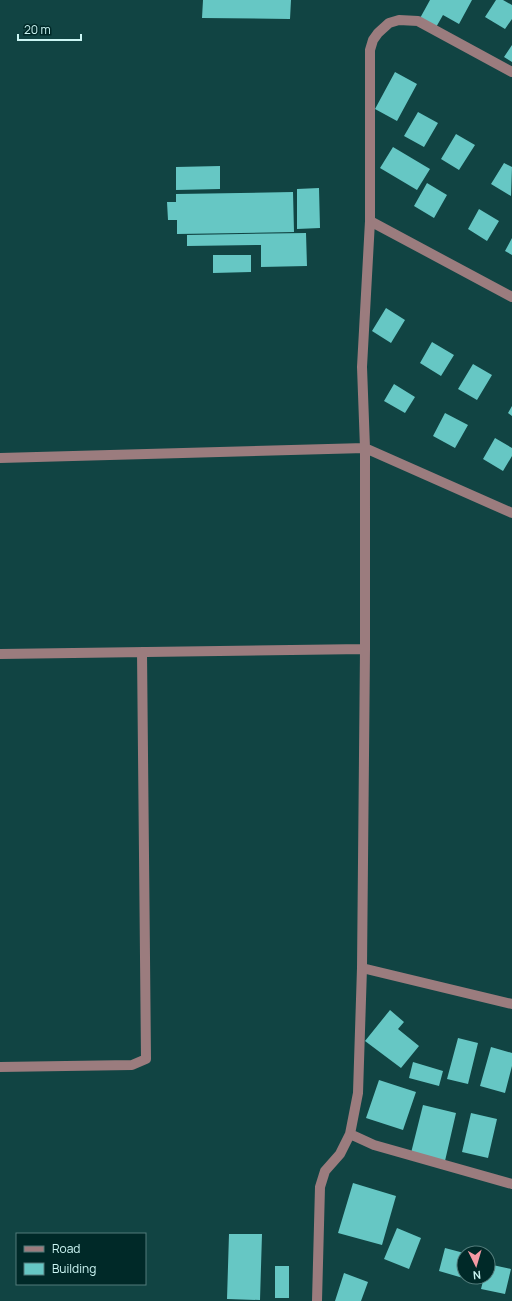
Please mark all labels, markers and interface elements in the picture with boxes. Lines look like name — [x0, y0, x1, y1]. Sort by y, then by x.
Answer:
scale bar — [18, 16, 81, 42]
text: 20 m — [24, 21, 51, 38]
legend — [16, 1233, 146, 1285]
text: Road — [52, 1240, 80, 1257]
north arrow — [456, 1245, 496, 1285]
text: Building — [52, 1260, 96, 1277]
text: N — [472, 1268, 482, 1283]

